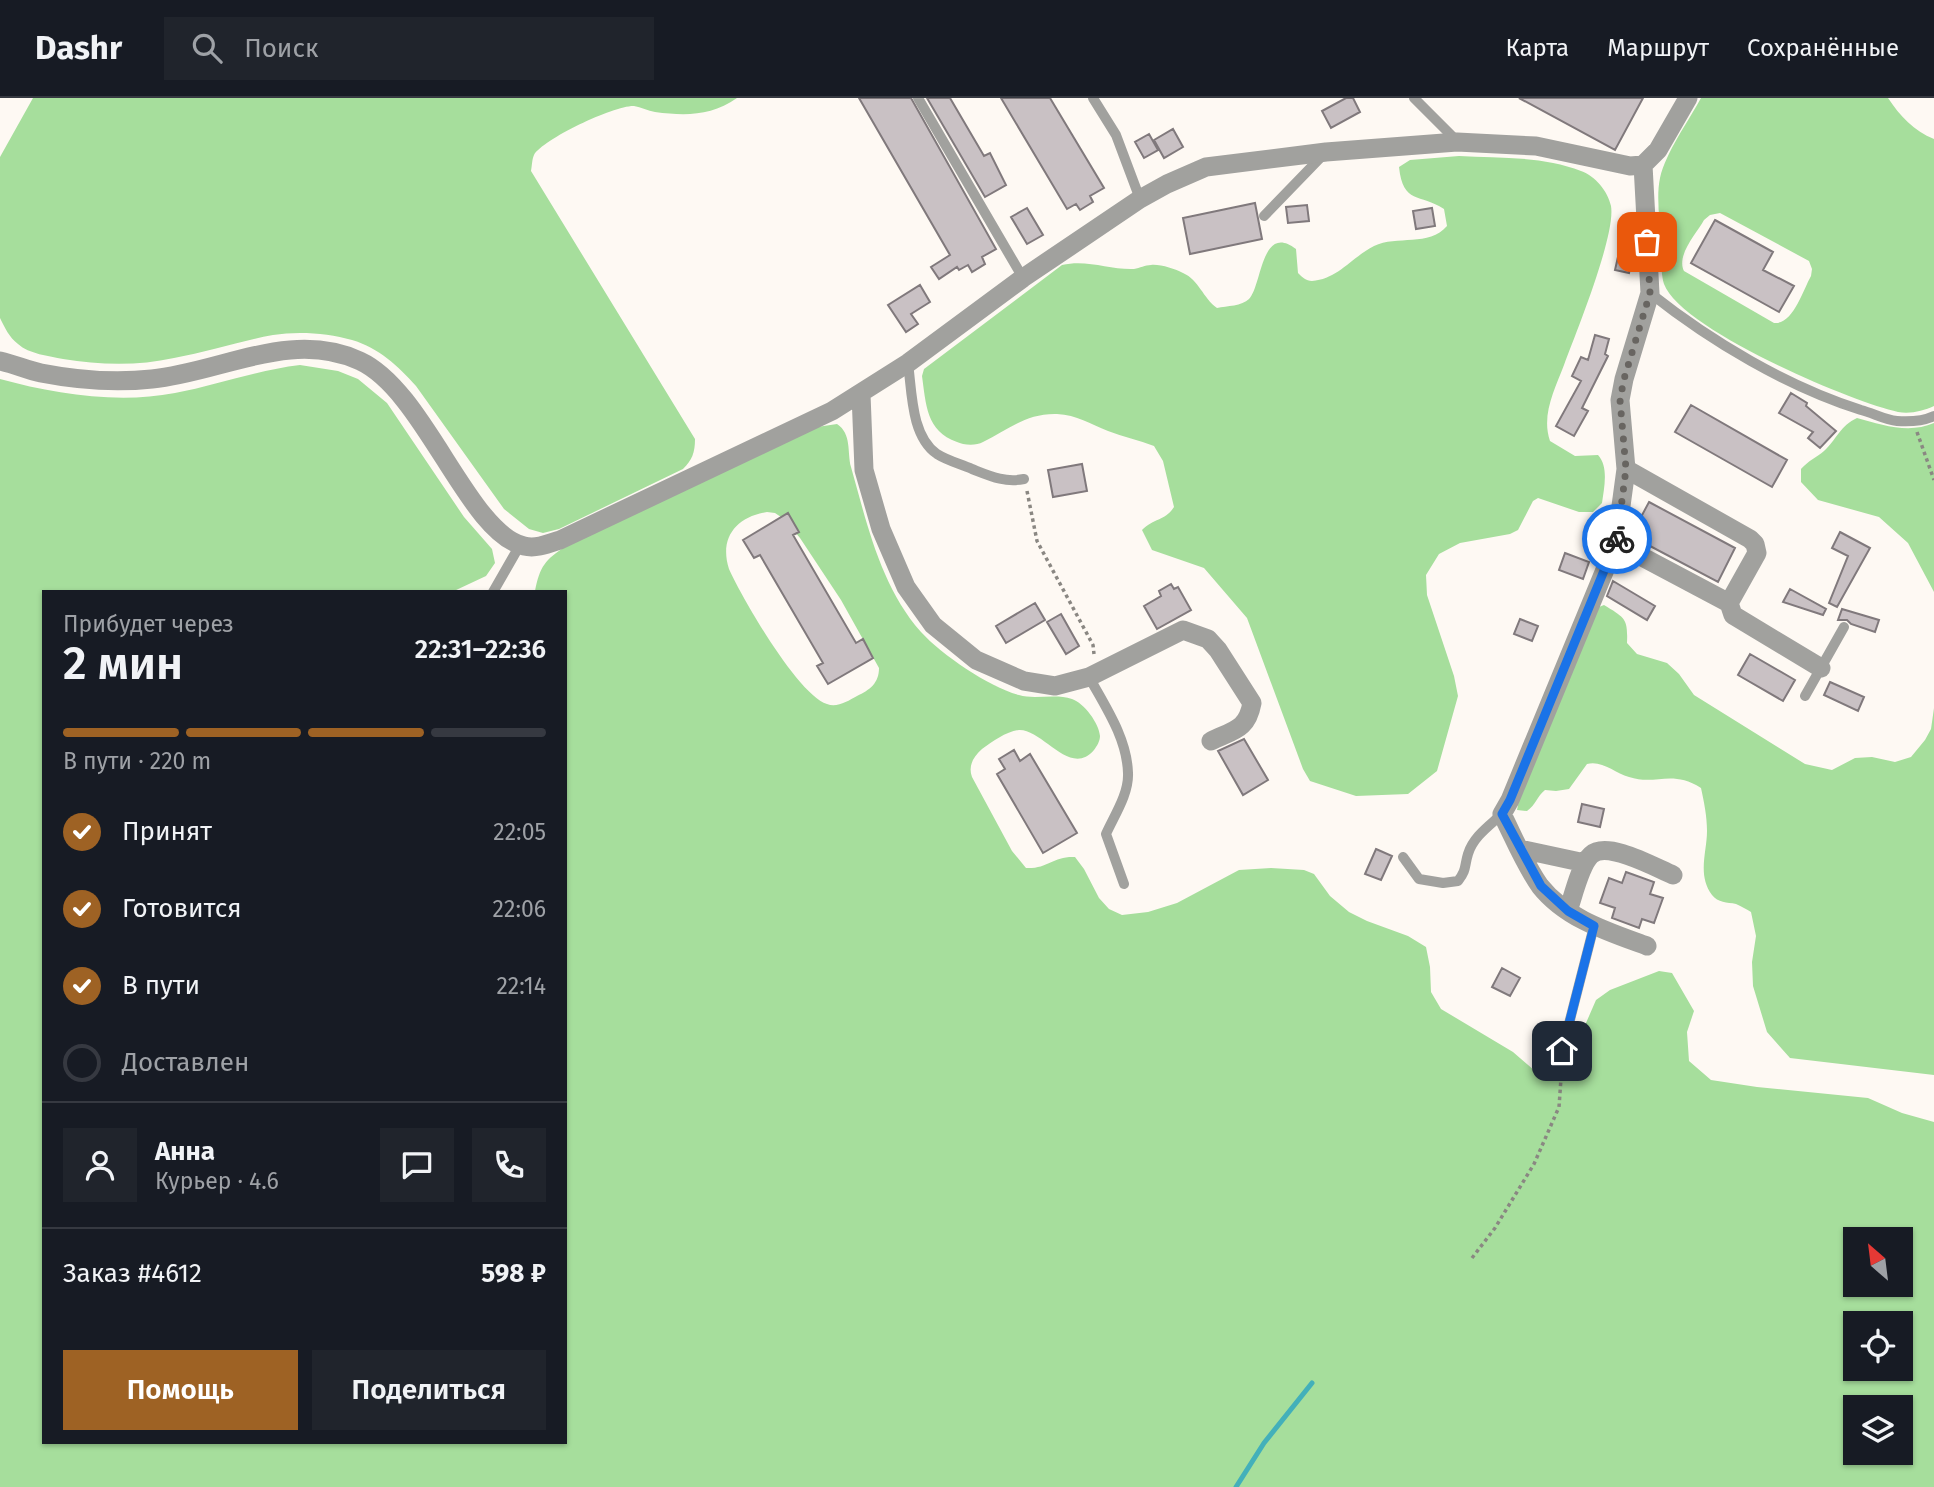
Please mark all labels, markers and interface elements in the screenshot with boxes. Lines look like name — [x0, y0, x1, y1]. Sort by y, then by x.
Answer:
search box — [164, 17, 654, 80]
text: Dashr — [35, 28, 122, 68]
icon: search — [188, 29, 226, 67]
text: Поиск — [244, 33, 318, 64]
text: Карта — [1506, 34, 1569, 62]
text: Маршрут — [1607, 34, 1709, 62]
text: Сохранённые — [1747, 34, 1899, 62]
pin — [1617, 212, 1677, 272]
icon: bag — [1628, 223, 1666, 261]
courier — [1582, 504, 1652, 574]
icon: bike — [1598, 520, 1636, 558]
text: Прибудет через — [63, 610, 234, 638]
text: 22:31–22:36 — [415, 634, 546, 665]
text: 2 мин — [63, 636, 183, 691]
text: В пути · 220 m — [63, 747, 211, 775]
icon: check — [63, 813, 101, 851]
text: Принят — [122, 816, 212, 847]
text: 22:05 — [493, 818, 546, 846]
icon: check — [63, 890, 101, 928]
text: Готовится — [122, 893, 242, 924]
text: 22:06 — [493, 895, 546, 923]
icon: check — [63, 967, 101, 1005]
text: В пути — [122, 970, 200, 1001]
text: 22:14 — [496, 972, 546, 1000]
pin — [1532, 1021, 1592, 1081]
icon: home — [1543, 1032, 1581, 1070]
text: Доставлен — [122, 1047, 249, 1078]
button: person — [63, 1128, 137, 1202]
button: chat — [380, 1128, 454, 1202]
button: phone — [472, 1128, 546, 1202]
text: Анна — [155, 1136, 215, 1167]
text: Курьер · 4.6 — [155, 1167, 279, 1195]
north arrow — [1843, 1227, 1913, 1297]
map controls — [1843, 1227, 1913, 1465]
text: Заказ #4612 — [63, 1258, 202, 1289]
text: 598 ₽ — [481, 1258, 546, 1289]
button: locate — [1843, 1311, 1913, 1381]
button: Помощь — [63, 1350, 298, 1430]
button: Поделиться — [312, 1350, 546, 1430]
button: layers — [1843, 1395, 1913, 1465]

